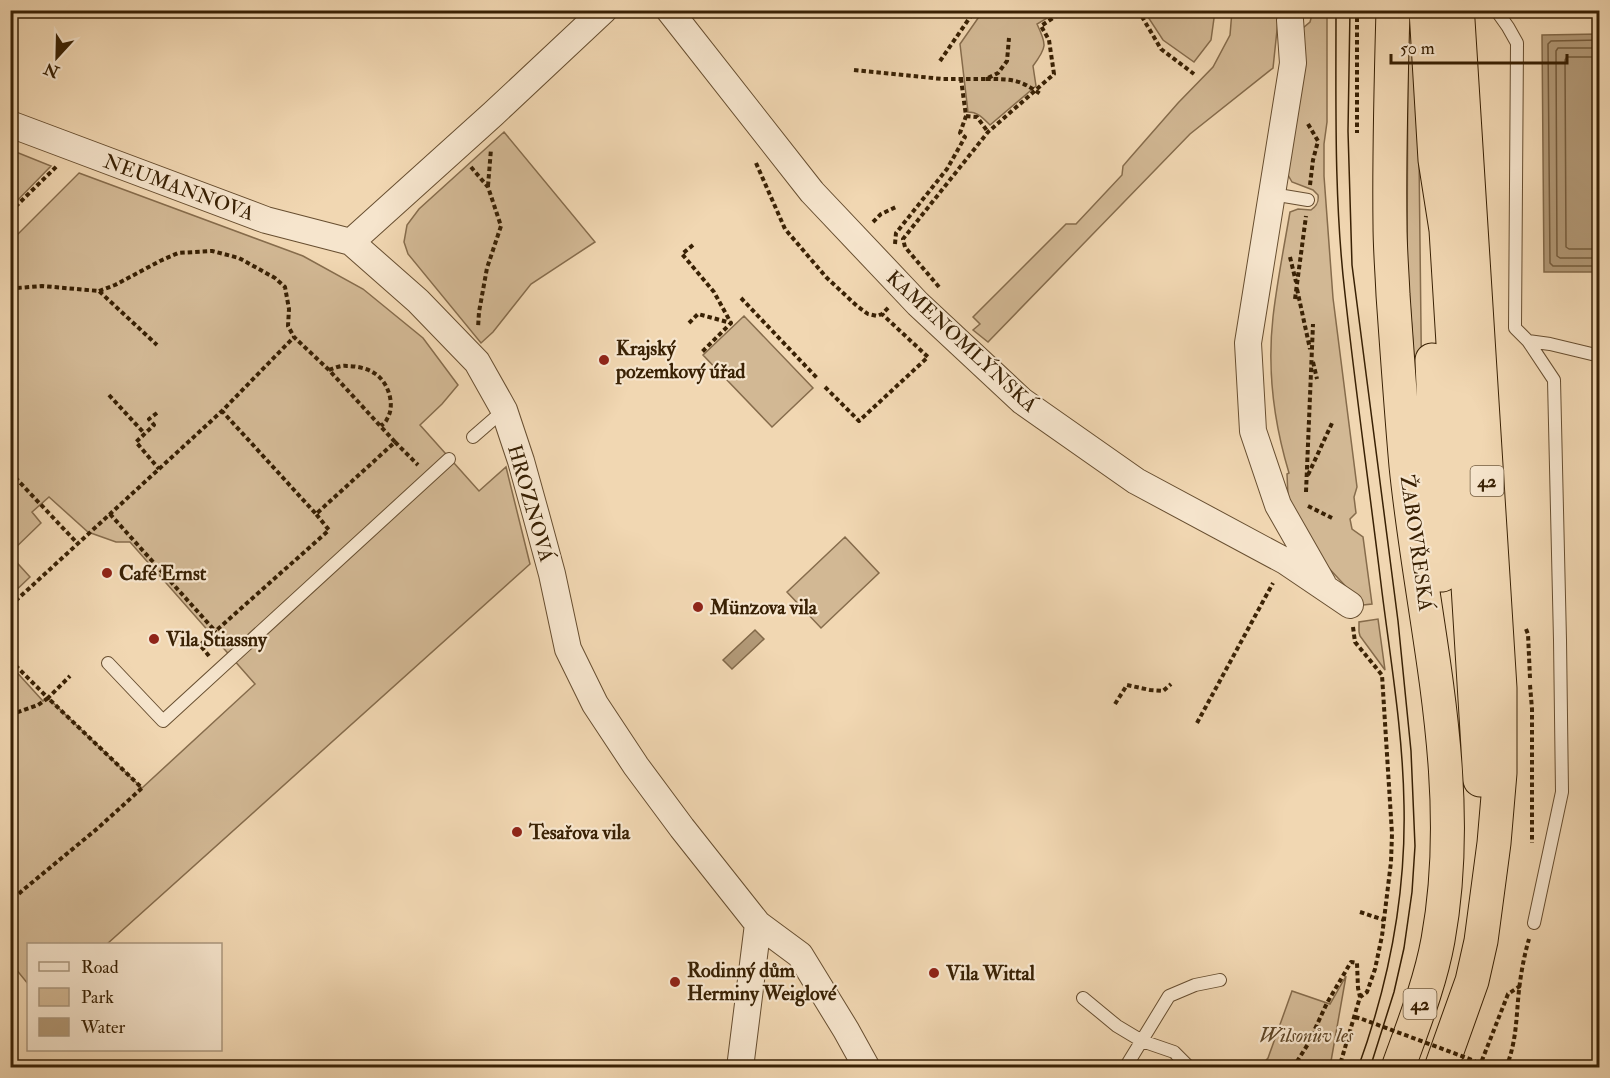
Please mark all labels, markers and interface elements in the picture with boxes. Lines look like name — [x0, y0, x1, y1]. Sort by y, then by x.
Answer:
north arrow — [27, 27, 87, 87]
scale bar — [1391, 27, 1566, 65]
text: 50 m — [1400, 37, 1435, 60]
text: N — [41, 58, 63, 82]
street label: NEUMANNOVA — [100, 149, 258, 226]
street label: KAMENOMLÝNSKÁ — [881, 264, 1043, 418]
place label: Krajský pozemkový úřad — [615, 336, 746, 385]
marker: Krajský pozemkový úřad — [597, 353, 611, 367]
street label: HROZNOVÁ — [502, 441, 560, 565]
road number: 42 — [1470, 466, 1504, 496]
street label: ŽABOVŘESKÁ — [1395, 473, 1439, 613]
place label: Café Ernst — [119, 561, 207, 586]
marker: Café Ernst — [100, 566, 114, 580]
place label: Münzova vila — [709, 595, 818, 620]
marker: Münzova vila — [691, 600, 705, 614]
place label: Vila Stiassny — [165, 627, 268, 653]
marker: Vila Stiassny — [147, 632, 161, 646]
place label: Tesařova vila — [528, 820, 631, 845]
marker: Tesařova vila — [510, 825, 524, 839]
legend — [27, 943, 222, 1051]
text: Road — [81, 956, 119, 979]
place label: Rodinný dům Herminy Weiglové — [687, 958, 837, 1007]
place label: Vila Wittal — [945, 961, 1036, 986]
marker: Vila Wittal — [927, 966, 941, 980]
marker: Rodinný dům Herminy Weiglové — [668, 975, 682, 989]
text: Park — [81, 986, 114, 1009]
road number: 42 — [1404, 989, 1436, 1019]
text: Water — [80, 1016, 125, 1039]
park label: Wilsonův les — [1259, 1023, 1354, 1048]

